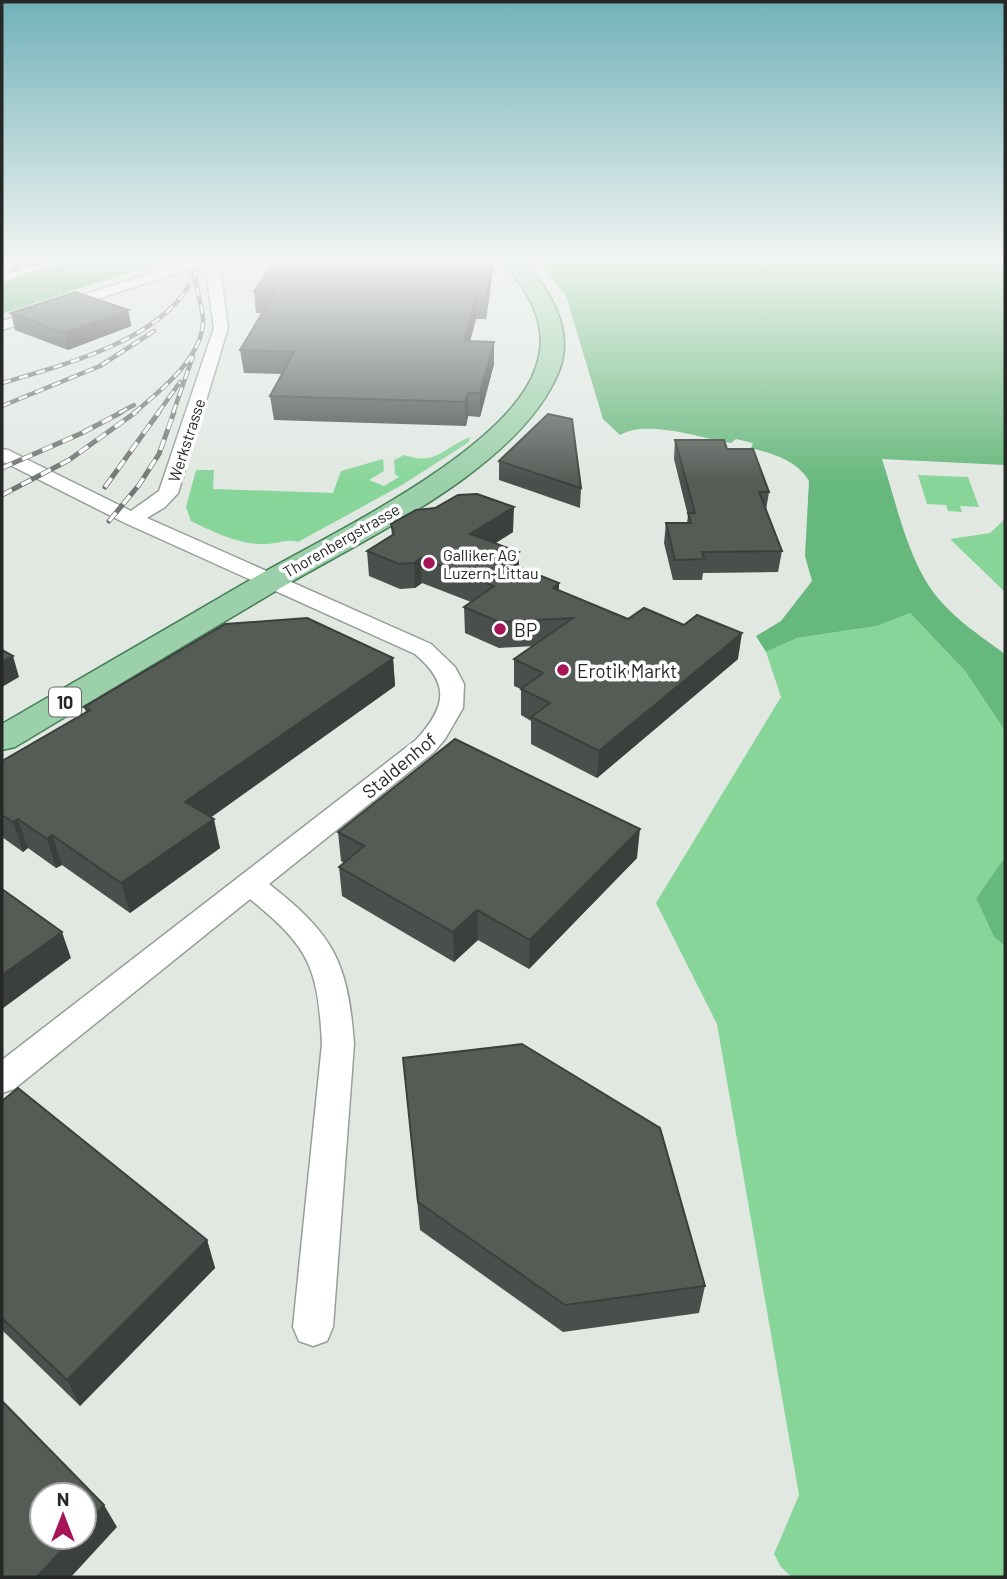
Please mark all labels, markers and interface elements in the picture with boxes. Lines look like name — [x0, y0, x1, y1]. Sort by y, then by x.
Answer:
street label: Werkstrasse — [164, 396, 208, 484]
street label: Thorenbergstrasse — [279, 499, 403, 581]
place label: Galliker AG Luzern-Littau — [443, 545, 539, 582]
marker: Galliker AG Luzern-Littau — [421, 555, 437, 571]
place label: BP — [514, 618, 537, 641]
marker: BP — [492, 621, 508, 637]
place label: Erotik Markt — [577, 659, 677, 682]
marker: Erotik Markt — [555, 662, 571, 678]
road number: 10 — [49, 688, 81, 716]
street label: Staldenhof — [357, 727, 441, 803]
north arrow — [28, 1481, 98, 1551]
text: N — [57, 1487, 69, 1510]

